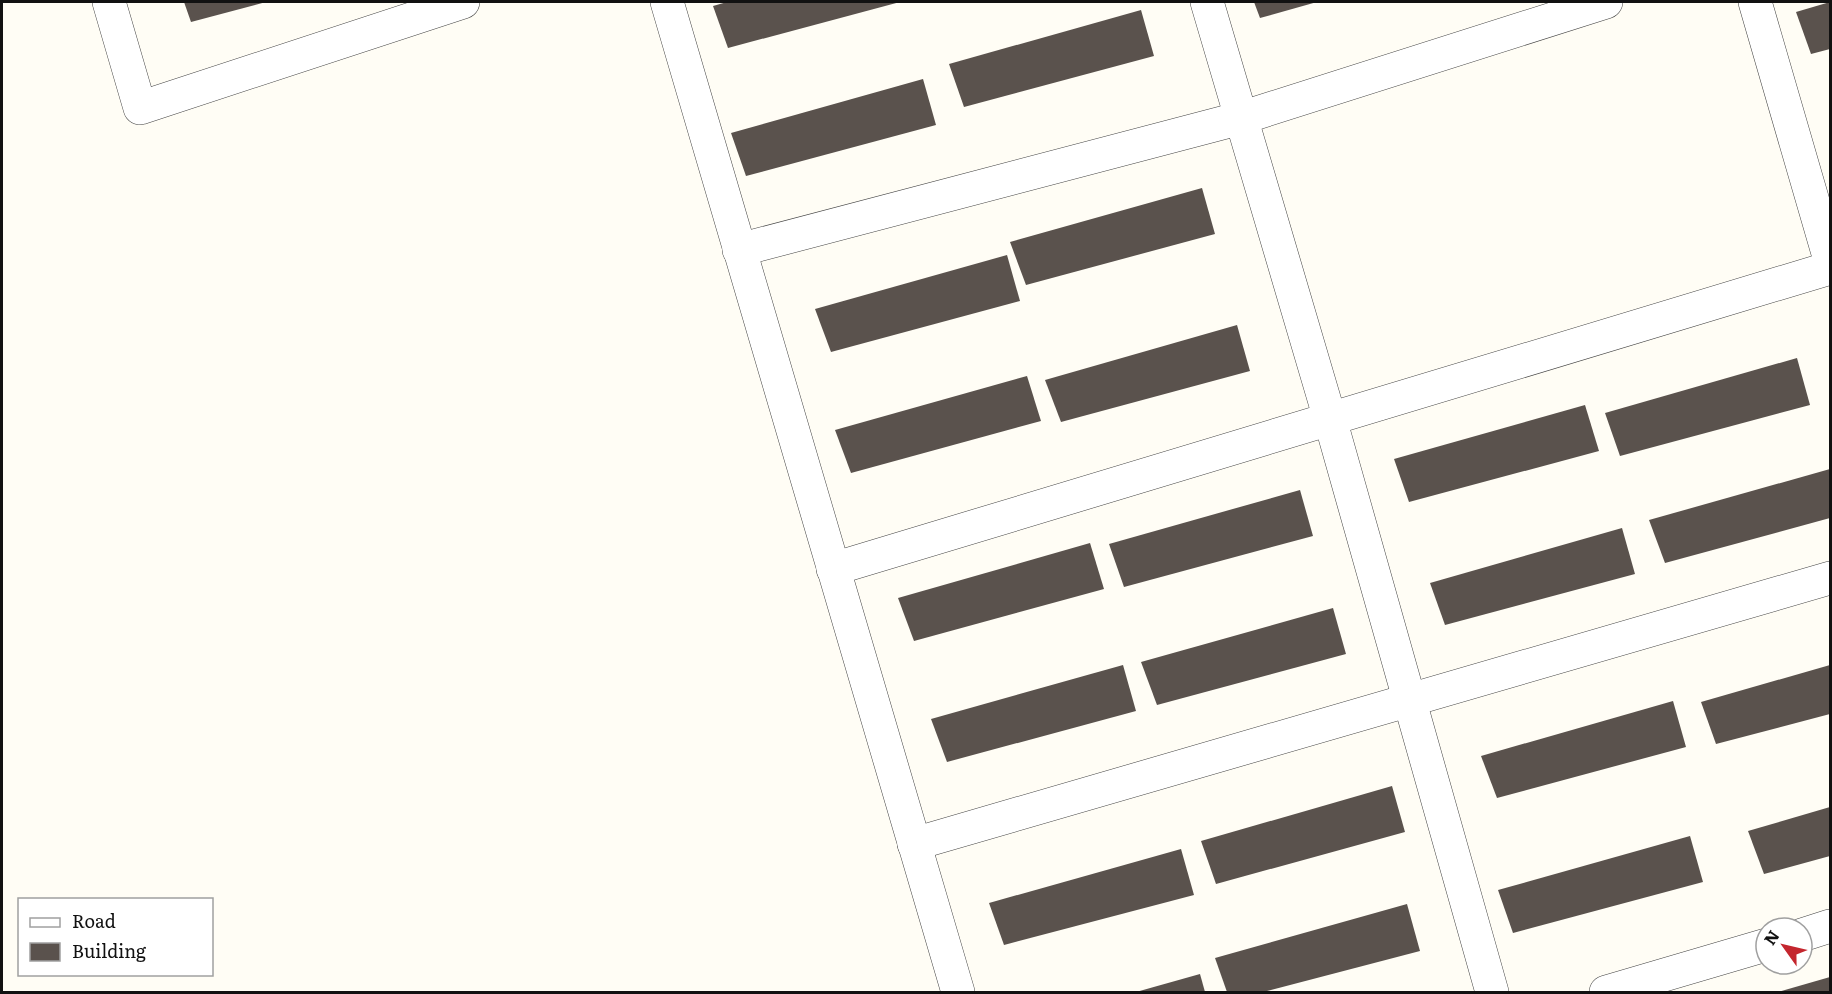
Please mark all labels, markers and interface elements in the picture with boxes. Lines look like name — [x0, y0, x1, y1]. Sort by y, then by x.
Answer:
legend — [18, 898, 213, 976]
text: Road — [72, 907, 116, 934]
north arrow — [1754, 916, 1814, 976]
text: N — [1757, 925, 1784, 949]
text: Building — [72, 937, 147, 964]

